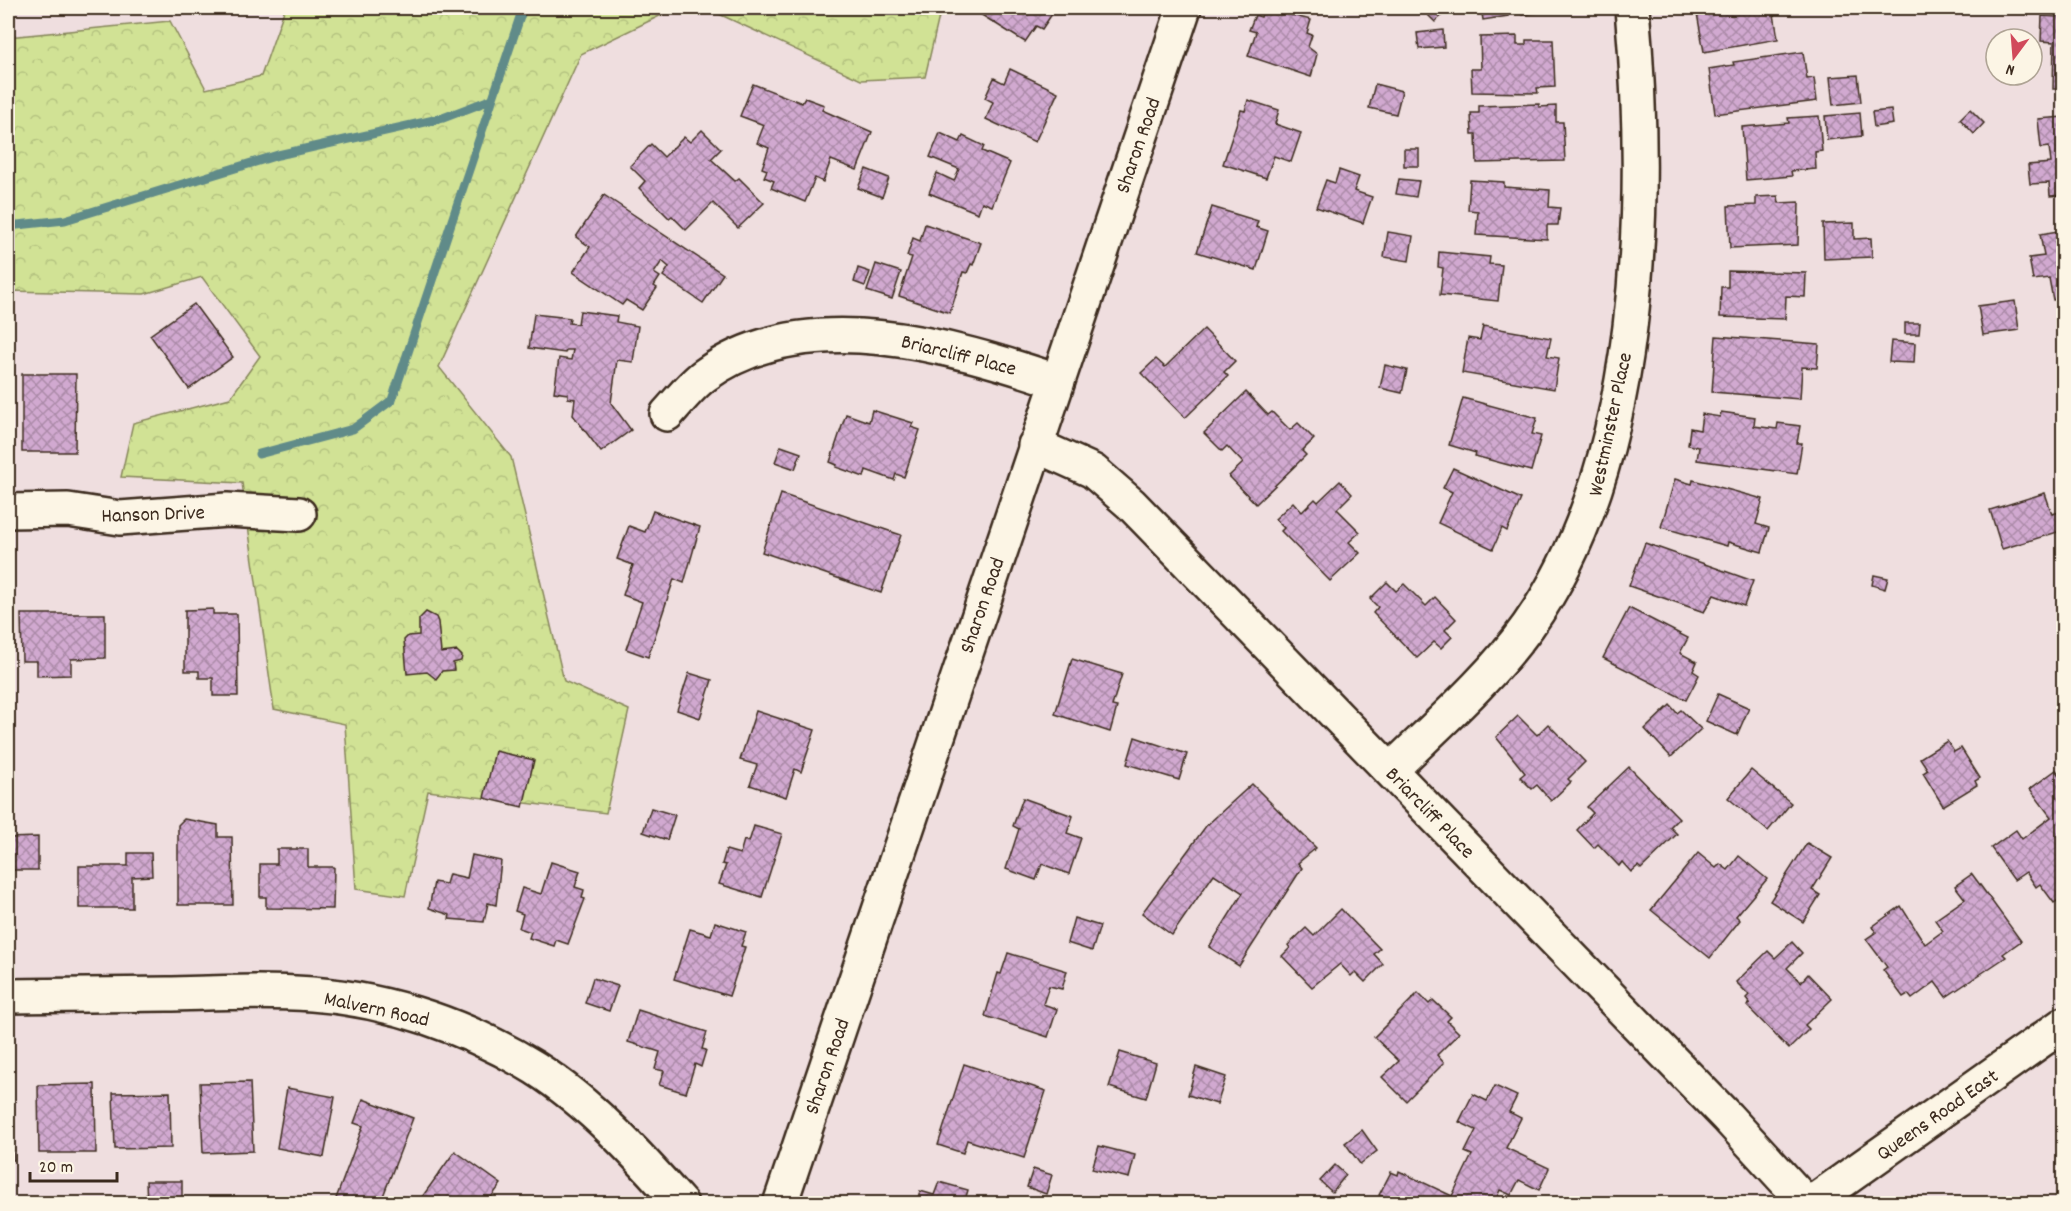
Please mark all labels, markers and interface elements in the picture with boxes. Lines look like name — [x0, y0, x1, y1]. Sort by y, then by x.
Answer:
north arrow — [1984, 27, 2044, 87]
text: N — [2003, 57, 2018, 81]
street label: Sharon Road — [1109, 94, 1170, 198]
street label: Briarcliff Place — [898, 328, 1019, 386]
street label: Westminster Place — [1582, 350, 1642, 499]
street label: Hanson Drive — [101, 499, 205, 533]
street label: Sharon Road — [953, 554, 1014, 658]
street label: Briarcliff Place — [1377, 761, 1480, 867]
street label: Malvern Road — [321, 985, 432, 1037]
street label: Sharon Road — [798, 1015, 859, 1119]
street label: Queens Road East — [1871, 1063, 2006, 1170]
scale bar — [30, 1145, 117, 1183]
text: 20 m — [39, 1156, 73, 1181]

